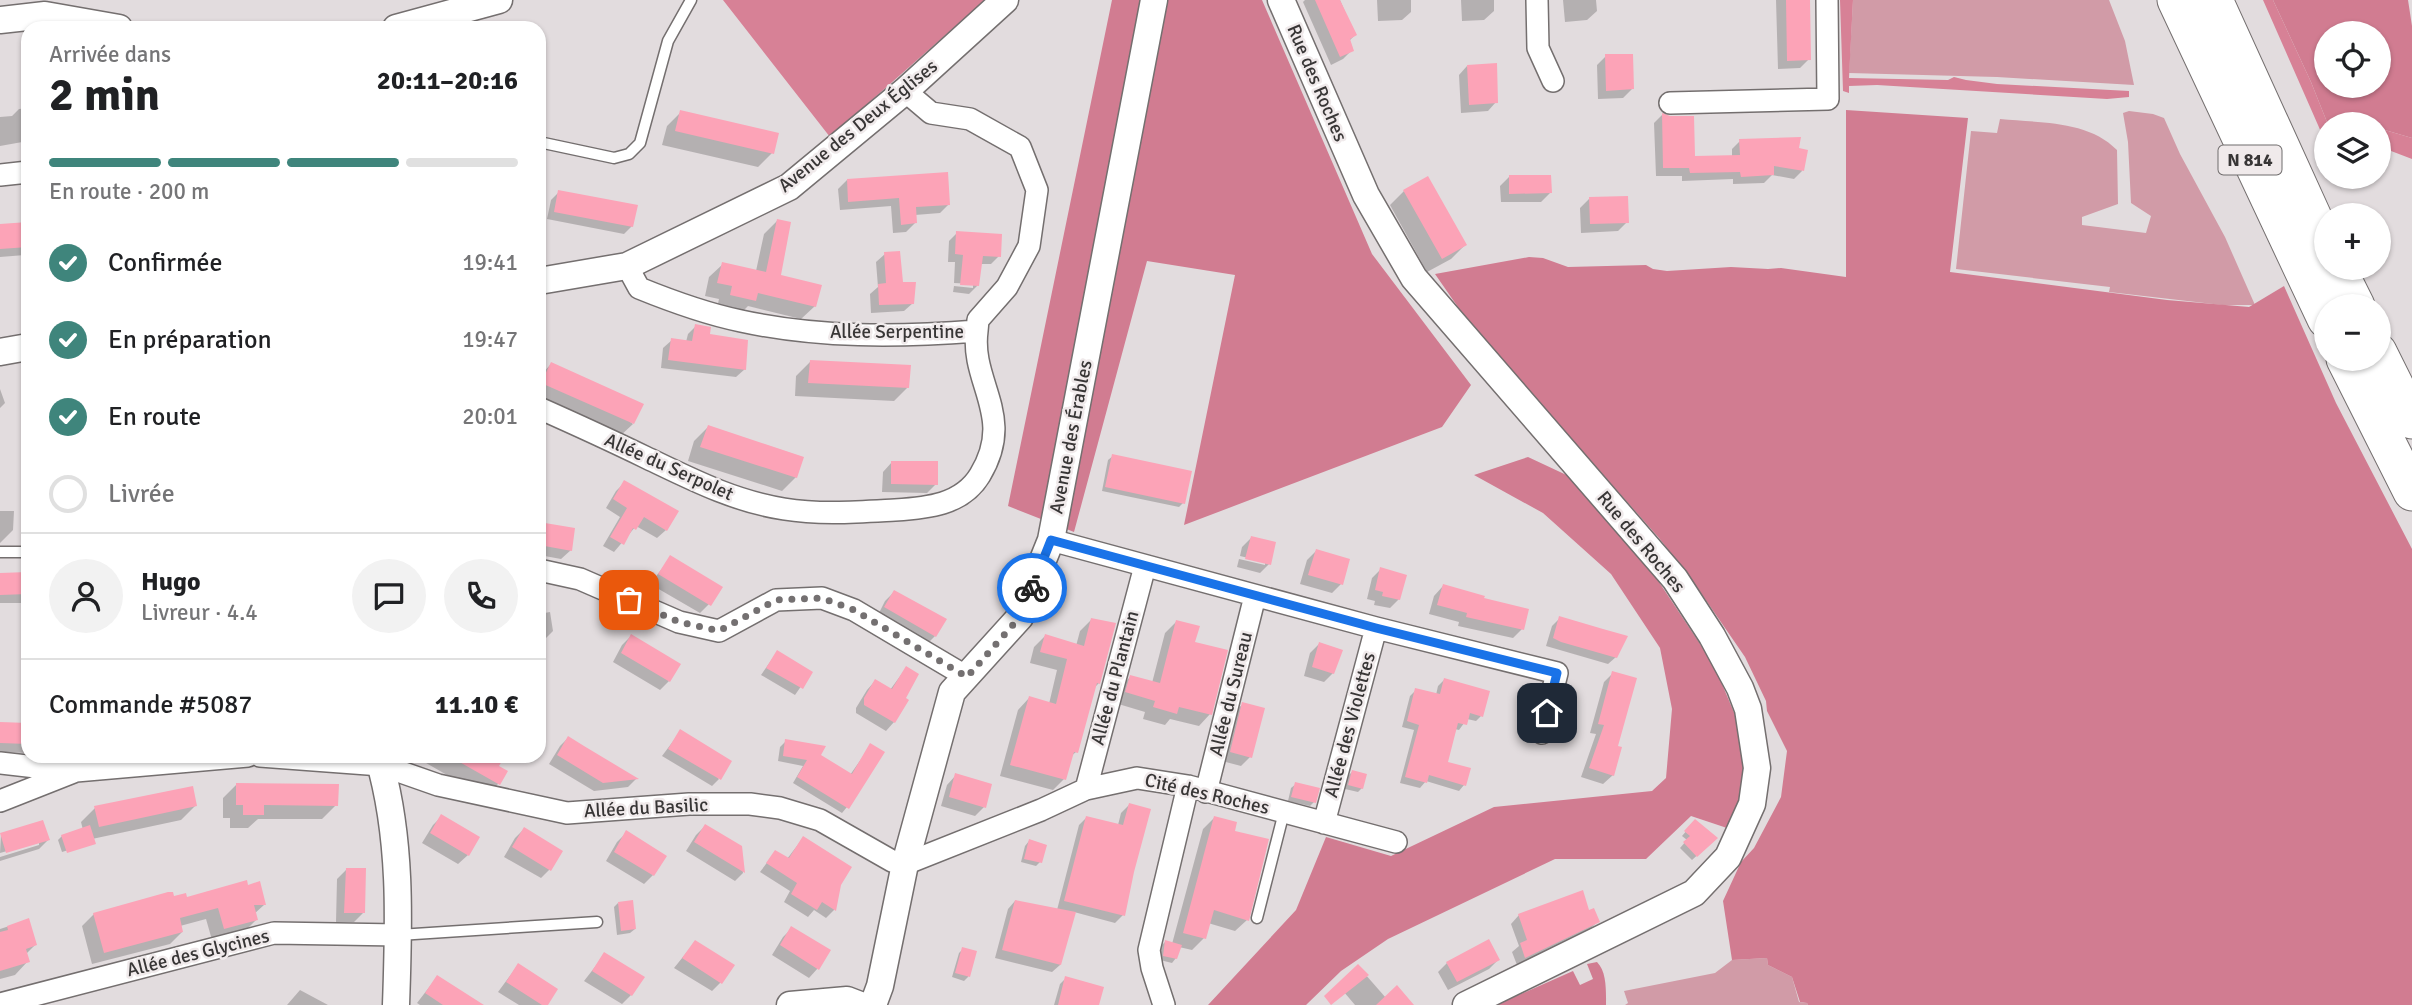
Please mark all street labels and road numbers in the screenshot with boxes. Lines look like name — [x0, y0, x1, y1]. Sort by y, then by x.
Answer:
street label: Rue des Roches — [1281, 21, 1353, 145]
street label: Avenue des Deux Églises — [773, 54, 943, 198]
road number: N 814 — [2218, 146, 2282, 174]
street label: Allée Serpentine — [830, 320, 964, 344]
street label: Avenue des Érables — [1044, 358, 1098, 516]
street label: Allée du Serpolet — [601, 428, 737, 506]
street label: Rue des Roches — [1592, 486, 1690, 598]
street label: Allée du Plantain — [1086, 608, 1144, 748]
street label: Allée du Sureau — [1204, 629, 1258, 759]
street label: Allée des Violettes — [1319, 650, 1381, 800]
street label: Cité des Roches — [1142, 768, 1272, 820]
street label: Allée du Basilic — [583, 793, 709, 823]
street label: Allée des Glycines — [124, 924, 272, 982]

